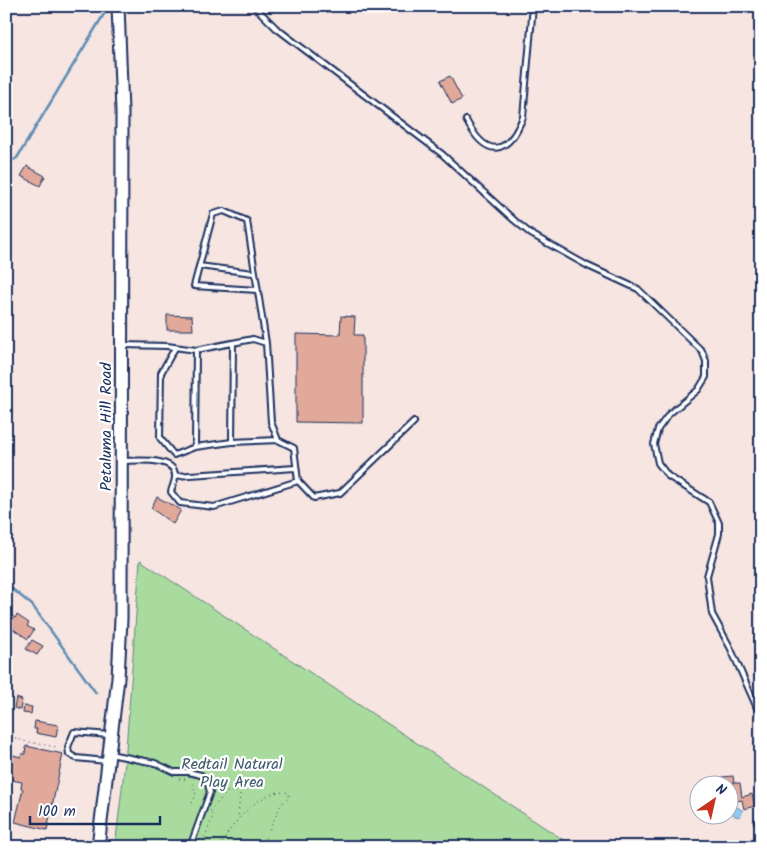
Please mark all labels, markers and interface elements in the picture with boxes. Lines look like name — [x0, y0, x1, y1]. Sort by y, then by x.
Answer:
street label: Petaluma Hill Road — [94, 362, 119, 491]
park label: Redtail Natural Play Area — [181, 752, 283, 795]
north arrow — [690, 776, 740, 826]
text: N — [711, 778, 731, 802]
scale bar — [30, 793, 160, 825]
text: 100 m — [38, 800, 76, 824]

